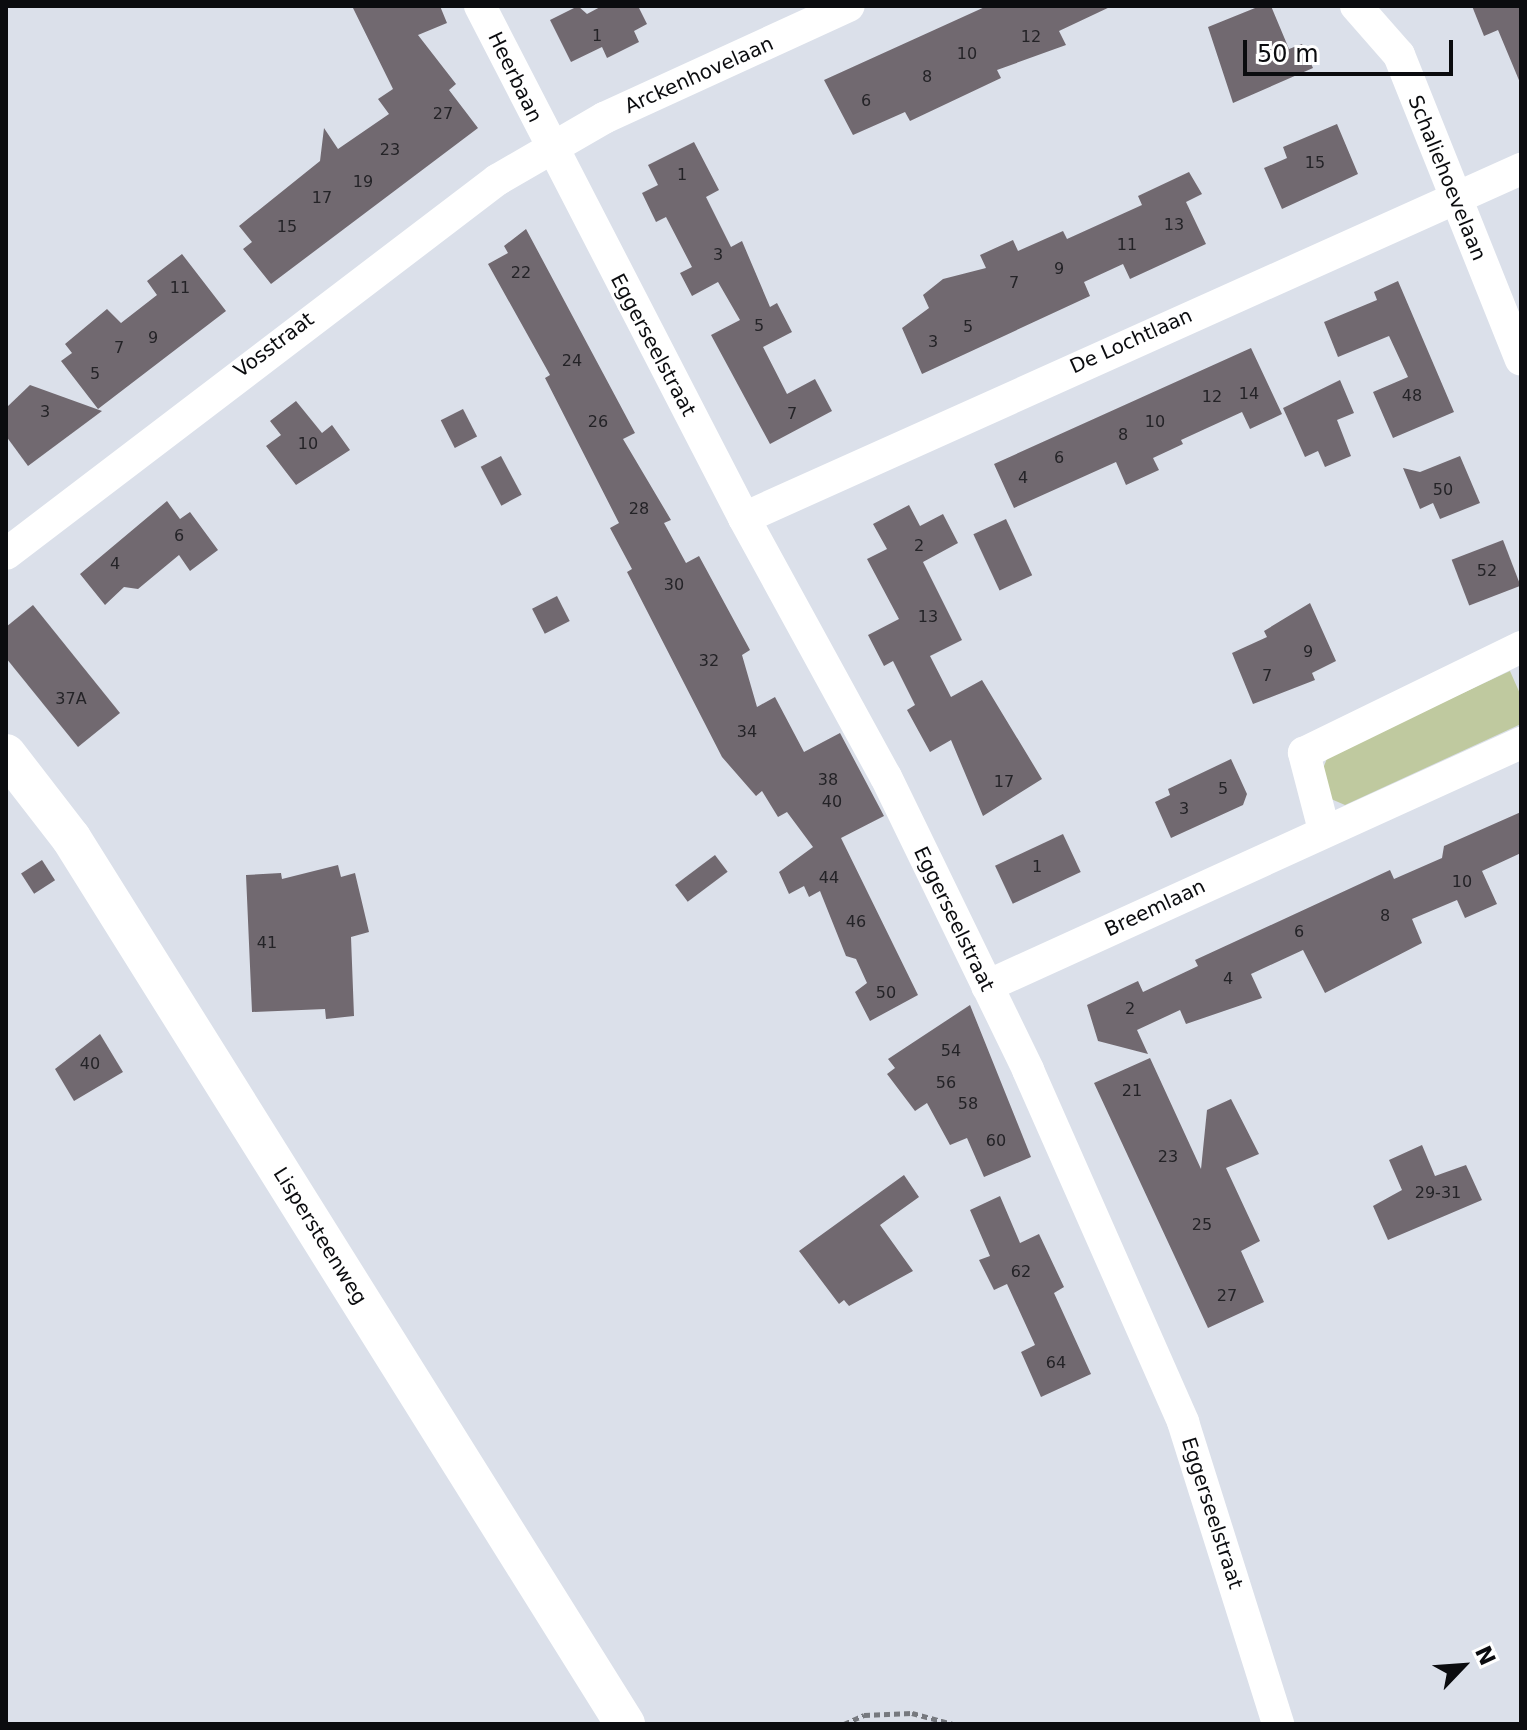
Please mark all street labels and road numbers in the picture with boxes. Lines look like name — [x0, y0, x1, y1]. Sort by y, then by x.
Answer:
street label: Heerbaan — [483, 28, 547, 126]
street label: Arckenhovelaan — [621, 31, 777, 119]
street label: Schaliehoevelaan — [1403, 92, 1491, 264]
street label: Eggerseelstraat — [605, 270, 701, 420]
street label: De Lochtlaan — [1066, 303, 1196, 379]
street label: Vosstraat — [229, 307, 319, 383]
street label: Eggerseelstraat — [909, 843, 999, 995]
street label: Breemlaan — [1101, 874, 1209, 942]
street label: Lispersteenweg — [268, 1163, 372, 1309]
street label: Eggerseelstraat — [1176, 1434, 1248, 1592]

